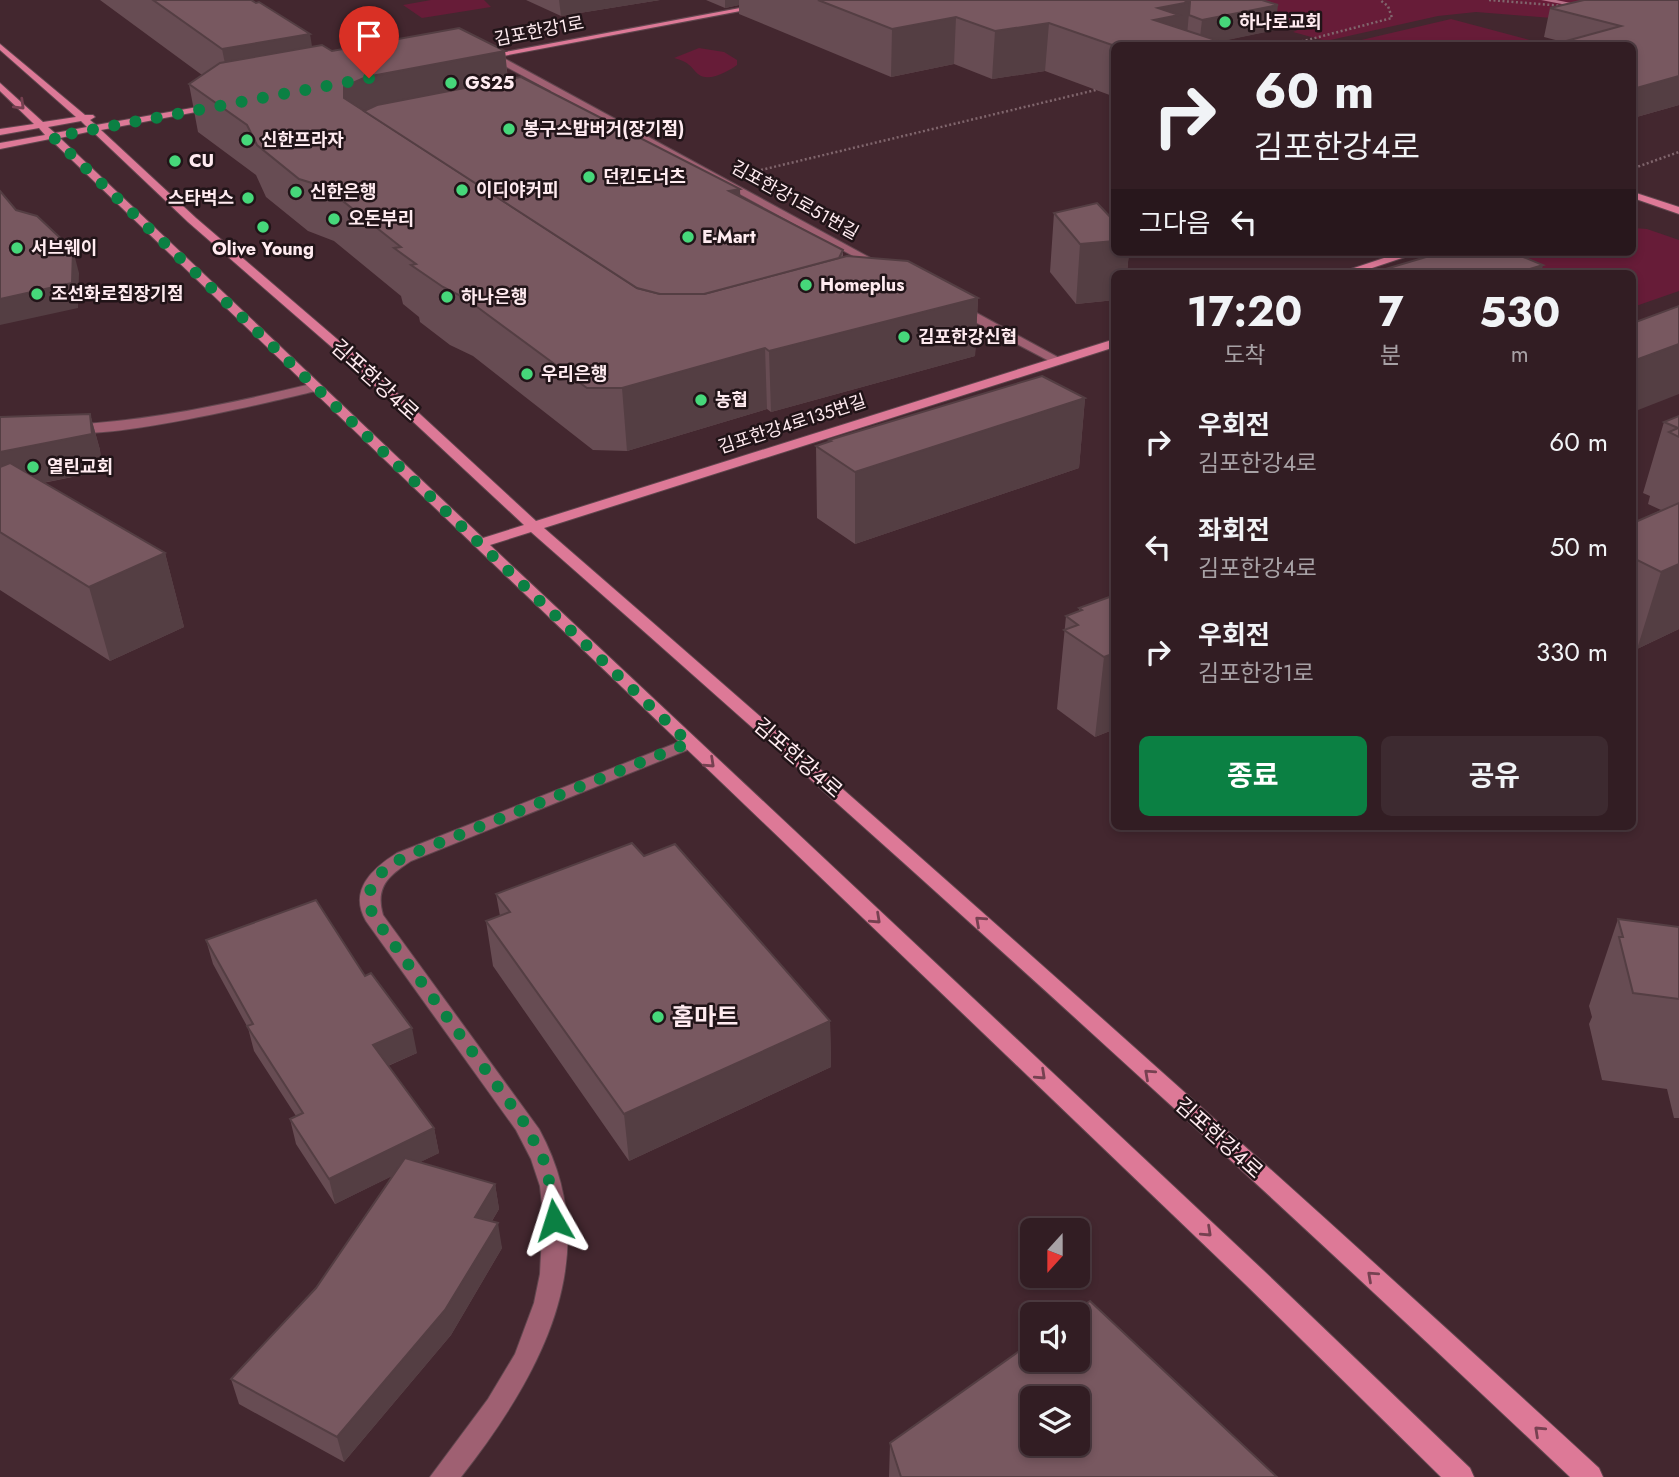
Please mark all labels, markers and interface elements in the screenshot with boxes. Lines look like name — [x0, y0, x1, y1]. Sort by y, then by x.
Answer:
pin — [339, 6, 399, 78]
place label: 하나로교회 — [1239, 9, 1322, 35]
street label: 김포한강1로 — [492, 10, 586, 52]
marker: 하나로교회 — [1217, 14, 1233, 30]
icon: arrive — [350, 17, 388, 55]
text: 60 m — [1254, 56, 1374, 126]
place label: GS25 — [465, 70, 514, 96]
icon: right — [1139, 70, 1230, 161]
marker: GS25 — [443, 75, 459, 91]
one-way arrow — [12, 97, 25, 110]
place label: 봉구스밥버거(장기점) — [523, 116, 684, 142]
marker: 봉구스밥버거(장기점) — [501, 121, 517, 137]
text: 김포한강4로 — [1254, 124, 1420, 170]
place label: 신한프라자 — [261, 127, 344, 153]
marker: 신한프라자 — [239, 132, 255, 148]
place label: CU — [189, 148, 214, 174]
marker: CU — [167, 153, 183, 169]
street label: 김포한강1로51번길 — [726, 154, 864, 246]
place label: 던킨도너츠 — [603, 164, 686, 190]
marker: 던킨도너츠 — [581, 169, 597, 185]
place label: 이디야커피 — [476, 177, 559, 203]
place label: 신한은행 — [310, 179, 376, 205]
marker: 이디야커피 — [454, 182, 470, 198]
marker: 신한은행 — [288, 184, 304, 200]
place label: 스타벅스 — [168, 185, 234, 211]
marker: 스타벅스 — [240, 190, 256, 206]
icon: left — [1225, 203, 1263, 241]
text: 그다음 — [1139, 204, 1211, 242]
place label: 오돈부리 — [348, 206, 414, 232]
marker: 오돈부리 — [326, 211, 342, 227]
marker: Olive Young — [255, 219, 271, 235]
place label: E-Mart — [702, 224, 756, 250]
marker: E-Mart — [680, 229, 696, 245]
place label: 서브웨이 — [31, 235, 97, 261]
place label: Olive Young — [212, 236, 314, 262]
marker: 서브웨이 — [9, 240, 25, 256]
place label: Homeplus — [820, 272, 904, 298]
marker: Homeplus — [798, 277, 814, 293]
place label: 조선화로집장기점 — [51, 281, 183, 307]
text: 17:20 — [1187, 281, 1302, 342]
text: 7 — [1378, 281, 1403, 342]
text: 530 — [1479, 282, 1560, 343]
place label: 하나은행 — [461, 284, 527, 310]
marker: 조선화로집장기점 — [29, 286, 45, 302]
marker: 하나은행 — [439, 289, 455, 305]
place label: 김포한강신협 — [918, 324, 1017, 350]
marker: 김포한강신협 — [896, 329, 912, 345]
street label: 김포한강4로 — [325, 332, 425, 428]
text: m — [1511, 337, 1529, 371]
text: 도착 — [1223, 338, 1266, 372]
text: 분 — [1380, 338, 1401, 372]
place label: 우리은행 — [541, 361, 607, 387]
marker: 우리은행 — [519, 366, 535, 382]
place label: 농협 — [715, 387, 748, 413]
street label: 김포한강4로135번길 — [715, 388, 869, 460]
marker: 농협 — [693, 392, 709, 408]
text: 우회전 — [1198, 406, 1270, 444]
icon: right — [1139, 423, 1177, 461]
text: 60 m — [1549, 423, 1608, 461]
text: 김포한강4로 — [1198, 446, 1317, 480]
place label: 열린교회 — [47, 454, 113, 480]
marker: 열린교회 — [25, 459, 41, 475]
text: 좌회전 — [1198, 511, 1270, 549]
icon: left — [1139, 528, 1177, 566]
text: 50 m — [1550, 528, 1608, 566]
text: 김포한강4로 — [1198, 551, 1317, 585]
text: 우회전 — [1198, 616, 1270, 654]
icon: right — [1139, 633, 1177, 671]
text: 330 m — [1536, 633, 1608, 671]
text: 김포한강1로 — [1198, 656, 1314, 690]
street label: 김포한강4로 — [747, 711, 849, 805]
button: 종료 — [1139, 736, 1367, 816]
button: 공유 — [1381, 736, 1608, 816]
one-way arrow — [702, 755, 715, 768]
one-way arrow — [868, 911, 881, 924]
one-way arrow — [975, 917, 988, 930]
place label: 홈마트 — [672, 999, 738, 1034]
marker: 홈마트 — [650, 1009, 666, 1025]
one-way arrow — [1033, 1067, 1046, 1080]
one-way arrow — [1144, 1070, 1157, 1082]
street label: 김포한강4로 — [1169, 1090, 1269, 1186]
position arrow — [517, 1183, 591, 1257]
north arrow — [1020, 1218, 1090, 1288]
map controls — [1020, 1218, 1090, 1456]
one-way arrow — [1198, 1223, 1211, 1236]
one-way arrow — [1367, 1272, 1380, 1285]
button: sound — [1020, 1302, 1090, 1372]
button: layers — [1020, 1386, 1090, 1456]
one-way arrow — [1534, 1426, 1547, 1439]

